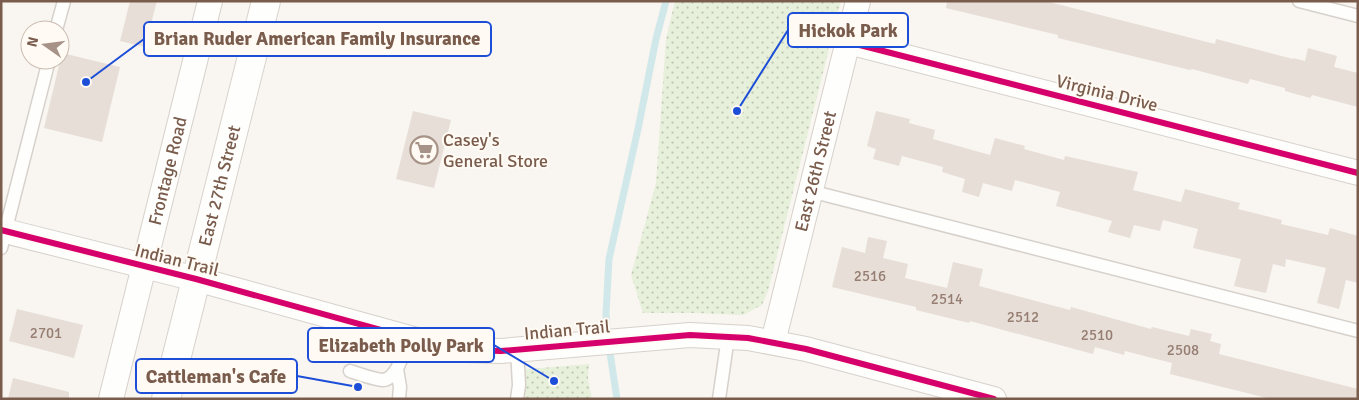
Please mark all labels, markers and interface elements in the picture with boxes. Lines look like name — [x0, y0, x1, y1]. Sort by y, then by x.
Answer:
callout: Hickok Park — [788, 13, 908, 47]
text: Hickok Park — [798, 19, 898, 43]
north arrow — [20, 20, 70, 70]
callout: Brian Ruder American Family Insurance — [144, 22, 491, 56]
text: Brian Ruder American Family Insurance — [153, 27, 481, 51]
text: N — [23, 35, 42, 49]
street label: Virginia Drive — [1054, 70, 1160, 116]
street label: East 26th Street — [790, 108, 841, 234]
street label: Frontage Road — [144, 114, 192, 227]
street label: East 27th Street — [194, 123, 245, 248]
place label: Casey's General Store — [443, 129, 548, 172]
supermarket icon: Casey's General Store — [409, 135, 439, 165]
street label: Indian Trail — [133, 239, 221, 281]
house number: 2516 — [854, 267, 886, 285]
house number: 2514 — [931, 290, 963, 308]
house number: 2512 — [1007, 308, 1039, 326]
street label: Indian Trail — [523, 315, 611, 345]
house number: 2701 — [30, 324, 62, 342]
house number: 2510 — [1081, 326, 1113, 344]
callout: Elizabeth Polly Park — [308, 328, 494, 362]
text: Elizabeth Polly Park — [318, 334, 484, 358]
house number: 2508 — [1167, 341, 1199, 359]
callout: Cattleman's Cafe — [136, 359, 297, 393]
text: Cattleman's Cafe — [146, 365, 286, 389]

